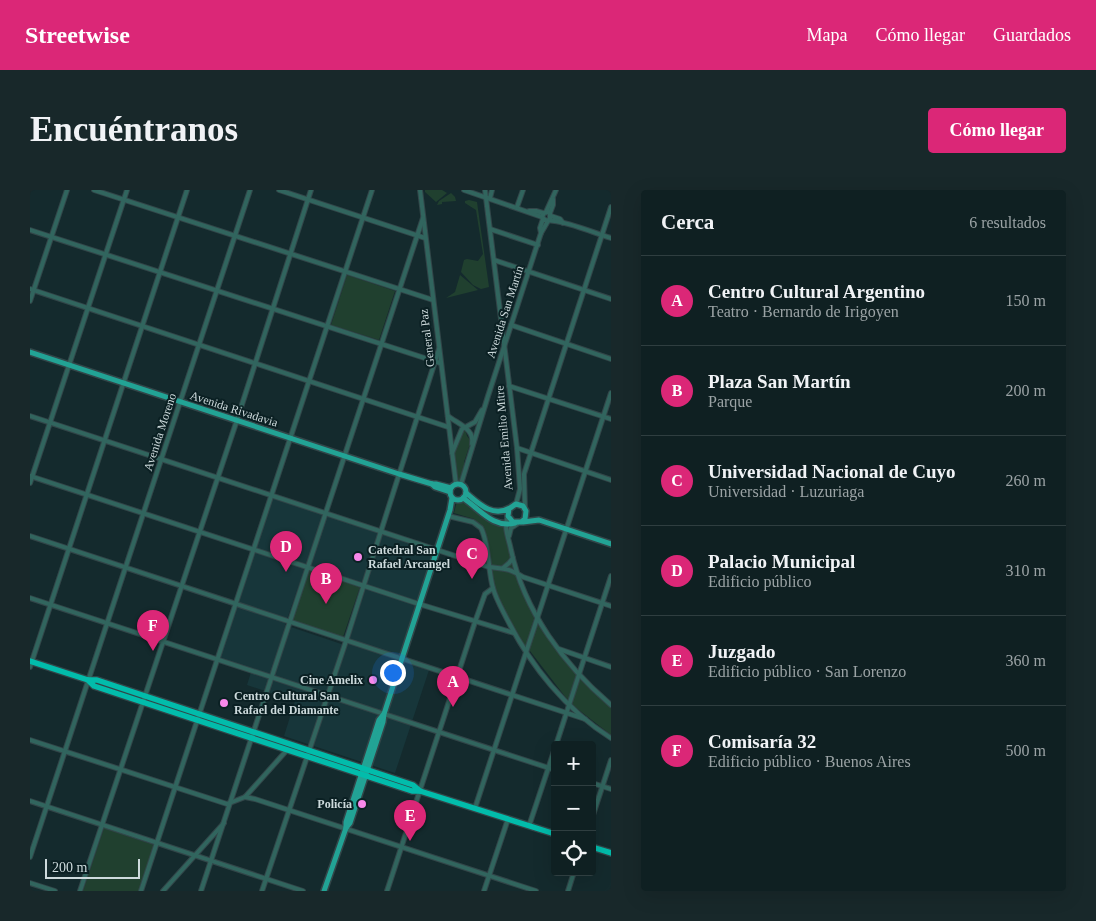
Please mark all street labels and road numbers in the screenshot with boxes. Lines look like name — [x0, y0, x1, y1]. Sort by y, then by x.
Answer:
street label: Avenida San Martín — [483, 264, 527, 360]
street label: General Paz — [416, 308, 438, 368]
street label: Avenida Emilio Mitre — [492, 385, 516, 491]
street label: Avenida Rivadavia — [188, 388, 280, 430]
street label: Avenida Moreno — [141, 391, 179, 473]

